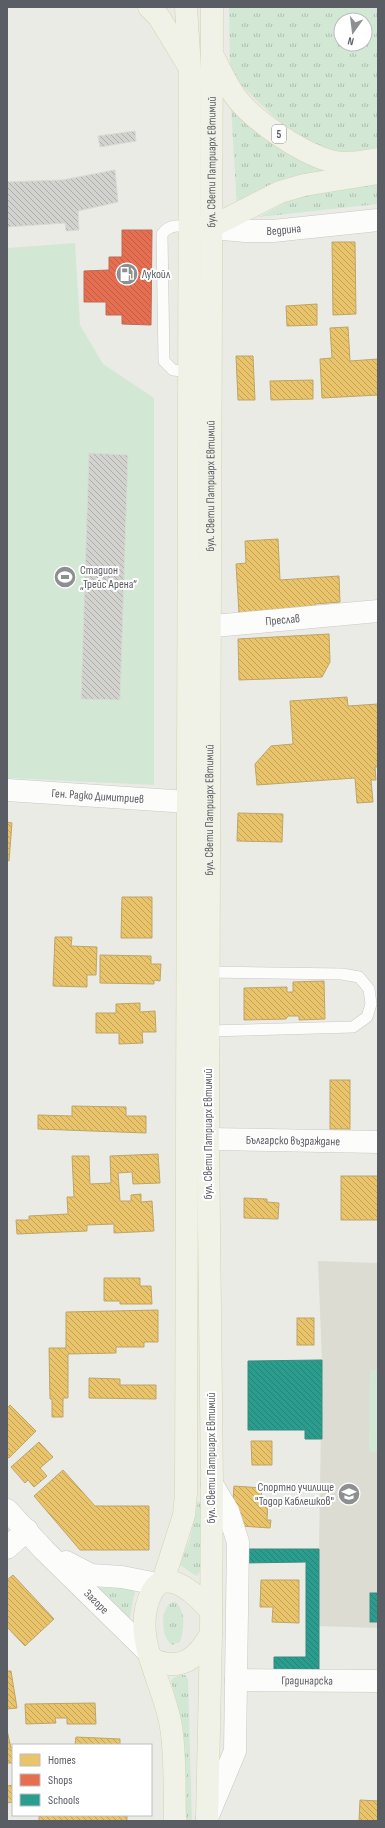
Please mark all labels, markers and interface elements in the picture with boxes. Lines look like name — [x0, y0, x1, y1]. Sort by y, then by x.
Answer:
north arrow — [333, 12, 373, 52]
text: N — [346, 34, 355, 48]
street label: бул. Свети Патриарх Евтимий — [204, 96, 220, 228]
road number: 5 — [272, 125, 286, 143]
street label: Ведрина — [266, 221, 302, 239]
fuel station icon: Лукойл — [114, 261, 140, 287]
place label: Лукойл — [141, 267, 171, 282]
street label: бул. Свети Патриарх Евтимий — [203, 420, 219, 552]
place label: Стадион „Трейс Арена“ — [80, 563, 137, 592]
sports icon: Стадион „Трейс Арена“ — [52, 564, 78, 590]
street label: Преслав — [265, 611, 301, 629]
street label: бул. Свети Патриарх Евтимий — [202, 744, 217, 876]
street label: Ген. Радко Димитриев — [51, 786, 144, 807]
street label: бул. Свети Патриарх Евтимий — [201, 1069, 216, 1199]
street label: Българско възраждане — [246, 1133, 340, 1149]
street label: бул. Свети Патриарх Евтимий — [204, 1393, 219, 1523]
place label: Спортно училище "Тодор Каблешков" — [255, 1480, 334, 1509]
school or university icon: Спортно училище "Тодор Каблешков" — [336, 1481, 362, 1507]
street label: Загоре — [80, 1586, 112, 1618]
street label: Градинарска — [281, 1673, 333, 1689]
legend — [12, 1744, 152, 1816]
text: Homes — [48, 1753, 76, 1768]
text: Shops — [48, 1773, 73, 1788]
text: Schools — [48, 1793, 80, 1808]

